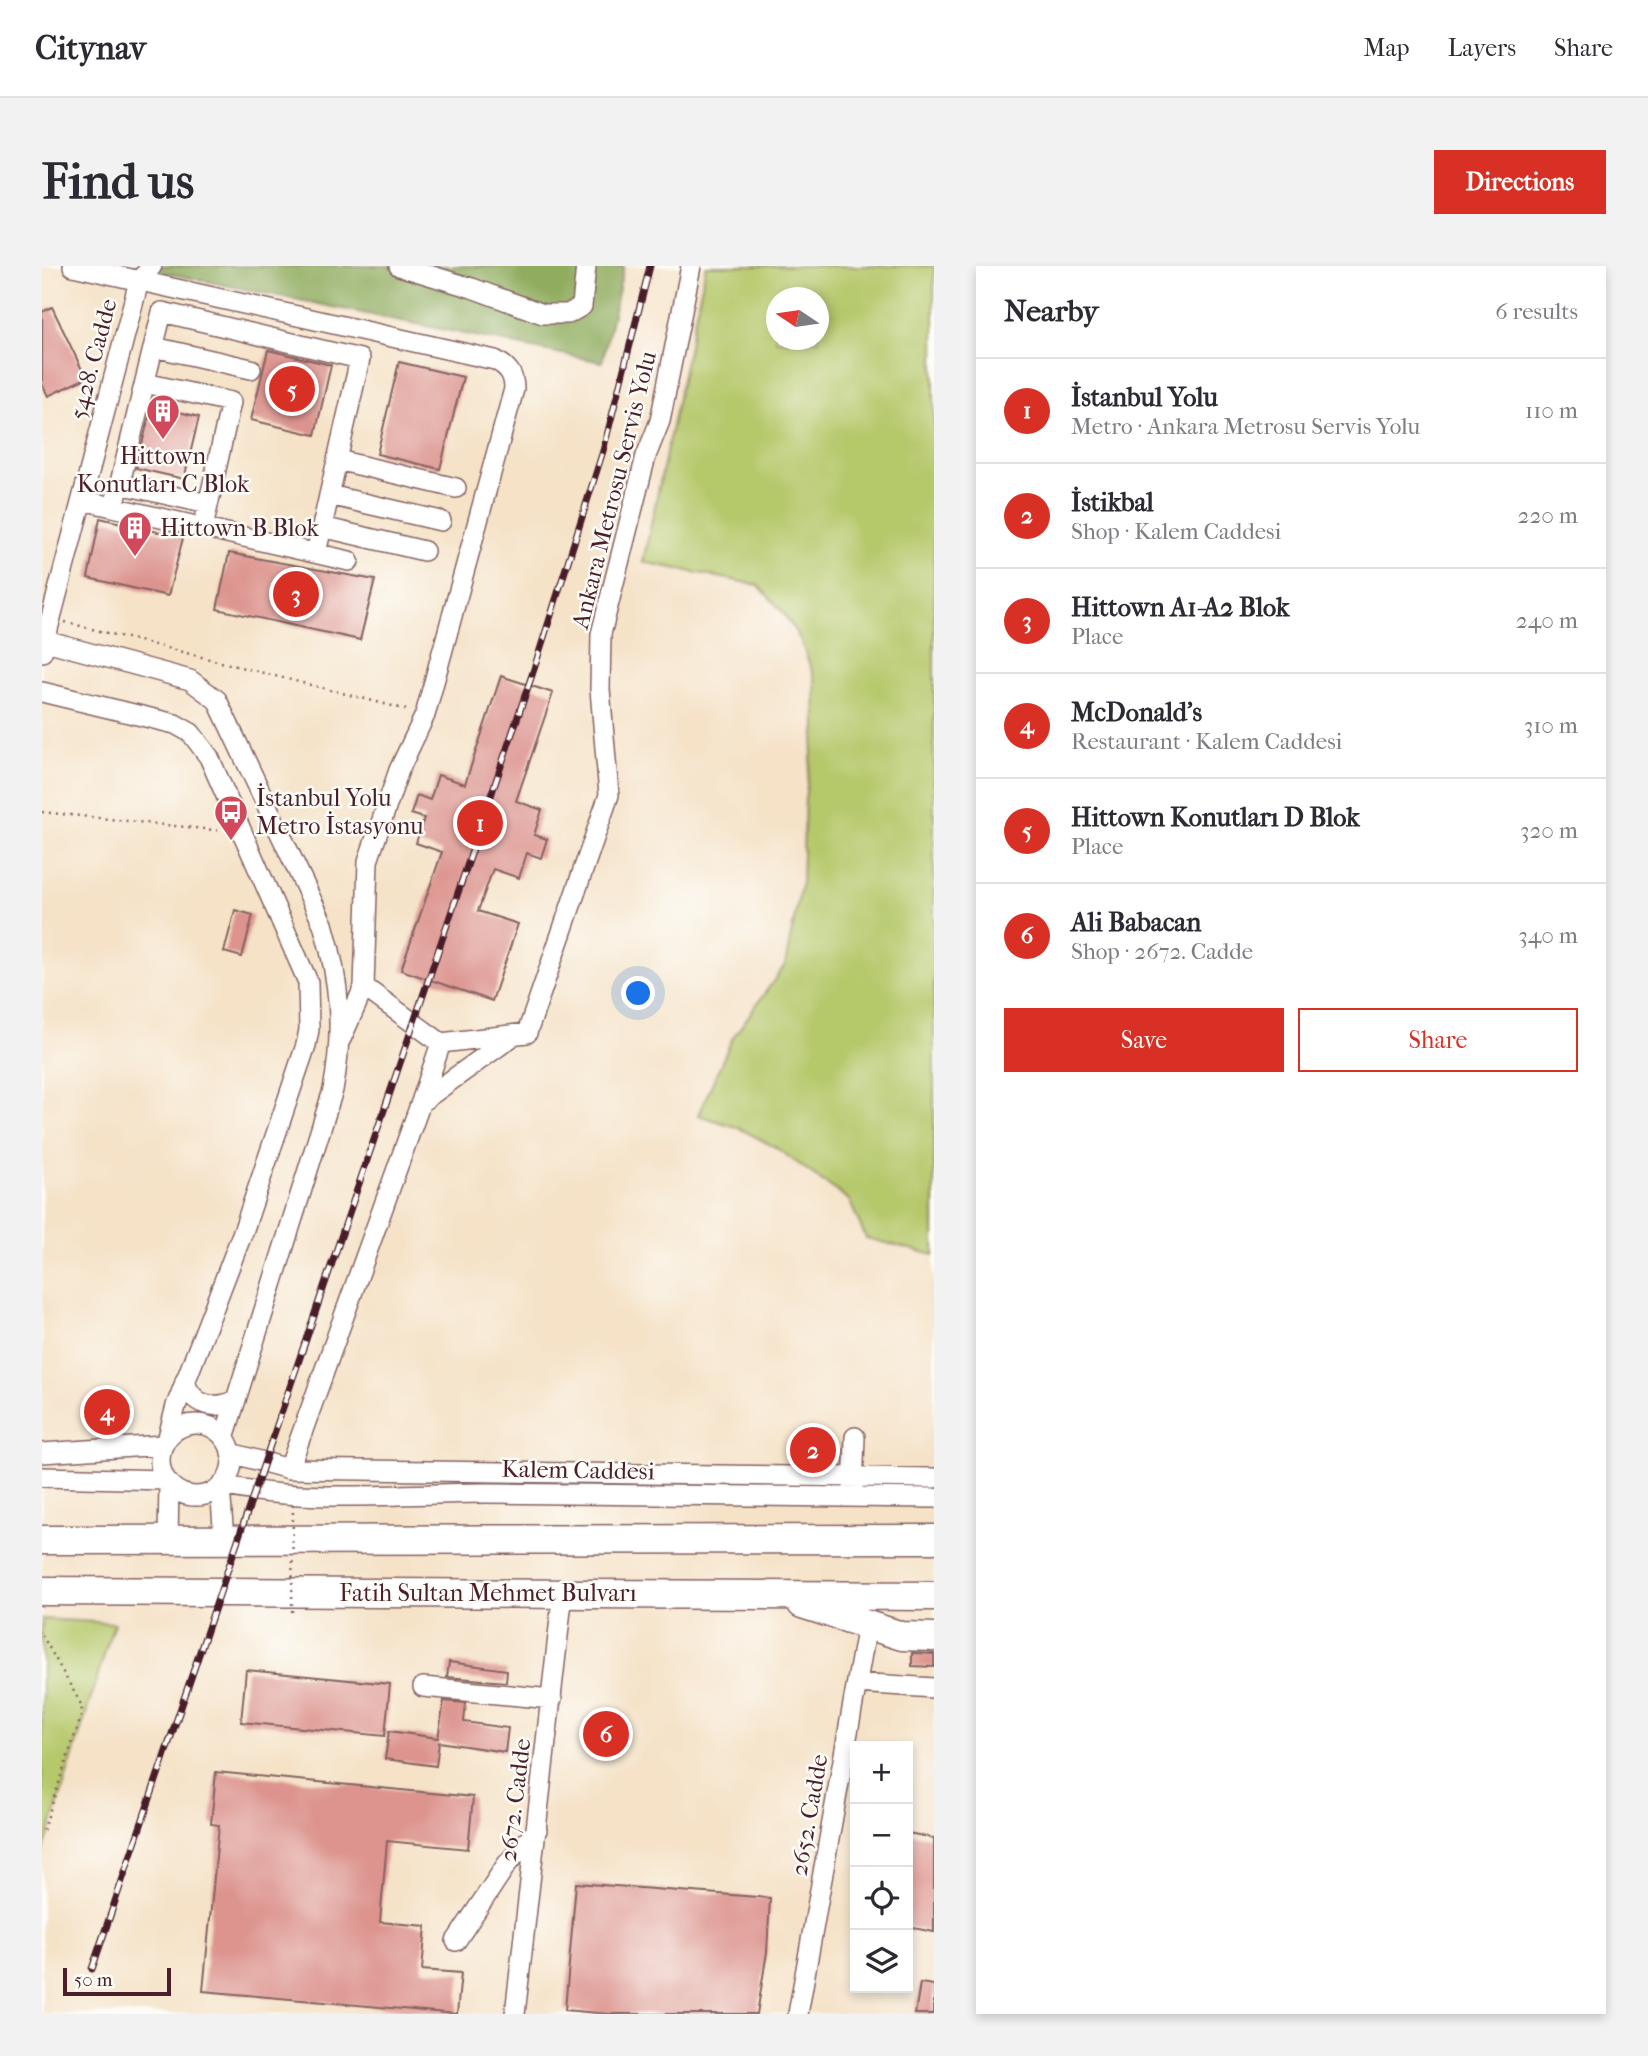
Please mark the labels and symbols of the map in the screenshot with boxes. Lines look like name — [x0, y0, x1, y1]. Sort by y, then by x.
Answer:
north arrow — [766, 287, 829, 350]
street label: 5428. Cadde — [63, 295, 123, 422]
street label: Ankara Metrosu Servis Yolu — [566, 348, 662, 633]
pin: 5 — [269, 363, 315, 415]
building icon: Hittown Konutları C Blok — [144, 392, 182, 441]
place label: Hittown Konutları C Blok — [77, 442, 250, 498]
building icon: Hittown B Blok — [116, 509, 154, 558]
place label: Hittown B Blok — [160, 514, 320, 542]
pin: 3 — [273, 568, 319, 620]
place label: İstanbul Yolu Metro İstasyonu — [256, 783, 424, 840]
bus stop icon: İstanbul Yolu Metro İstasyonu — [212, 793, 250, 842]
pin: 1 — [457, 797, 503, 849]
your location — [621, 976, 655, 1010]
pin: 4 — [84, 1386, 130, 1438]
pin: 2 — [790, 1424, 836, 1476]
street label: Kalem Caddesi — [501, 1455, 655, 1485]
street label: Fatih Sultan Mehmet Bulvarı — [339, 1579, 637, 1607]
pin: 6 — [583, 1708, 629, 1760]
street label: 2672. Cadde — [494, 1737, 536, 1863]
street label: 2652. Cadde — [785, 1752, 833, 1878]
scale bar — [63, 1965, 172, 1997]

